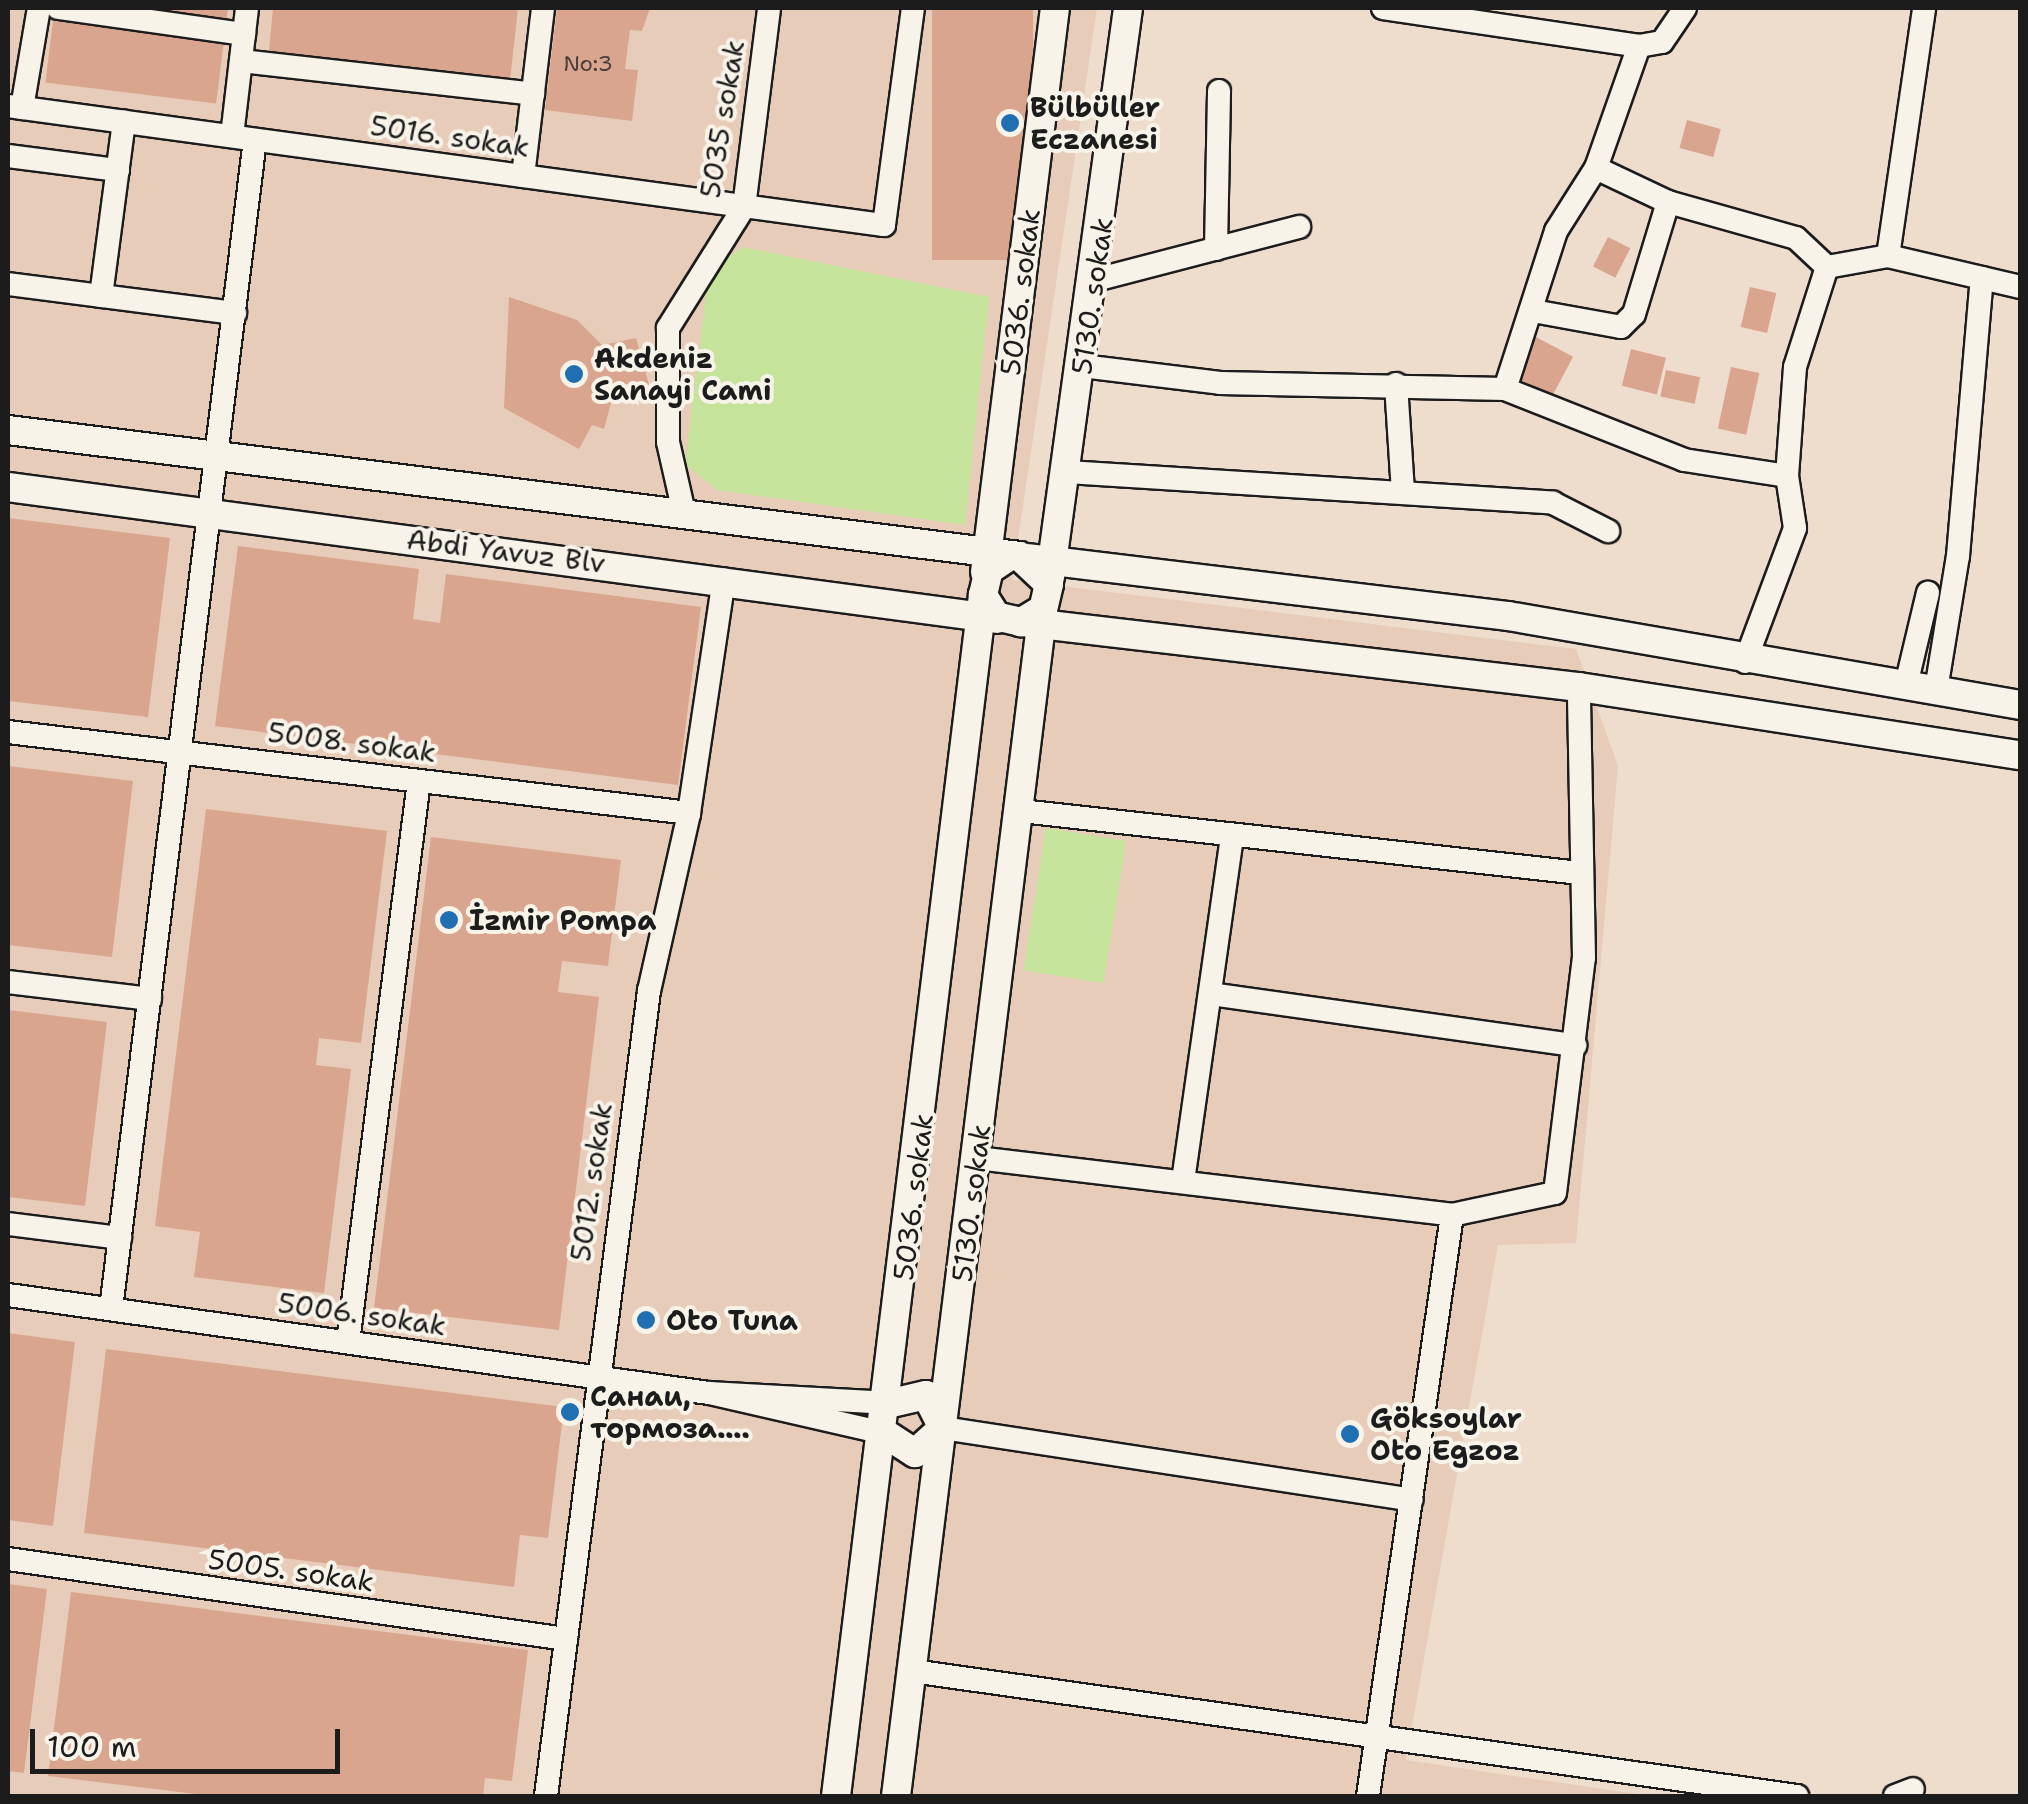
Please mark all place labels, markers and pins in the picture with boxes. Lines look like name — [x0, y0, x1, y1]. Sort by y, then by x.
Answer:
place label: Bülbüller Eczanesi — [1030, 90, 1160, 156]
marker: Bülbüller Eczanesi — [999, 112, 1021, 134]
place label: Akdeniz Sanayi Cami — [594, 341, 771, 407]
marker: Akdeniz Sanayi Cami — [563, 363, 585, 385]
place label: İzmir Pompa — [469, 903, 656, 937]
marker: İzmir Pompa — [438, 909, 460, 931]
place label: Oto Tuna — [666, 1303, 798, 1337]
marker: Oto Tuna — [635, 1309, 657, 1331]
place label: Санаи, тормоза.... — [590, 1379, 750, 1445]
marker: Санаи, тормоза.... — [559, 1401, 581, 1423]
place label: Göksoylar Oto Egzoz — [1370, 1401, 1522, 1467]
marker: Göksoylar Oto Egzoz — [1339, 1423, 1361, 1445]

